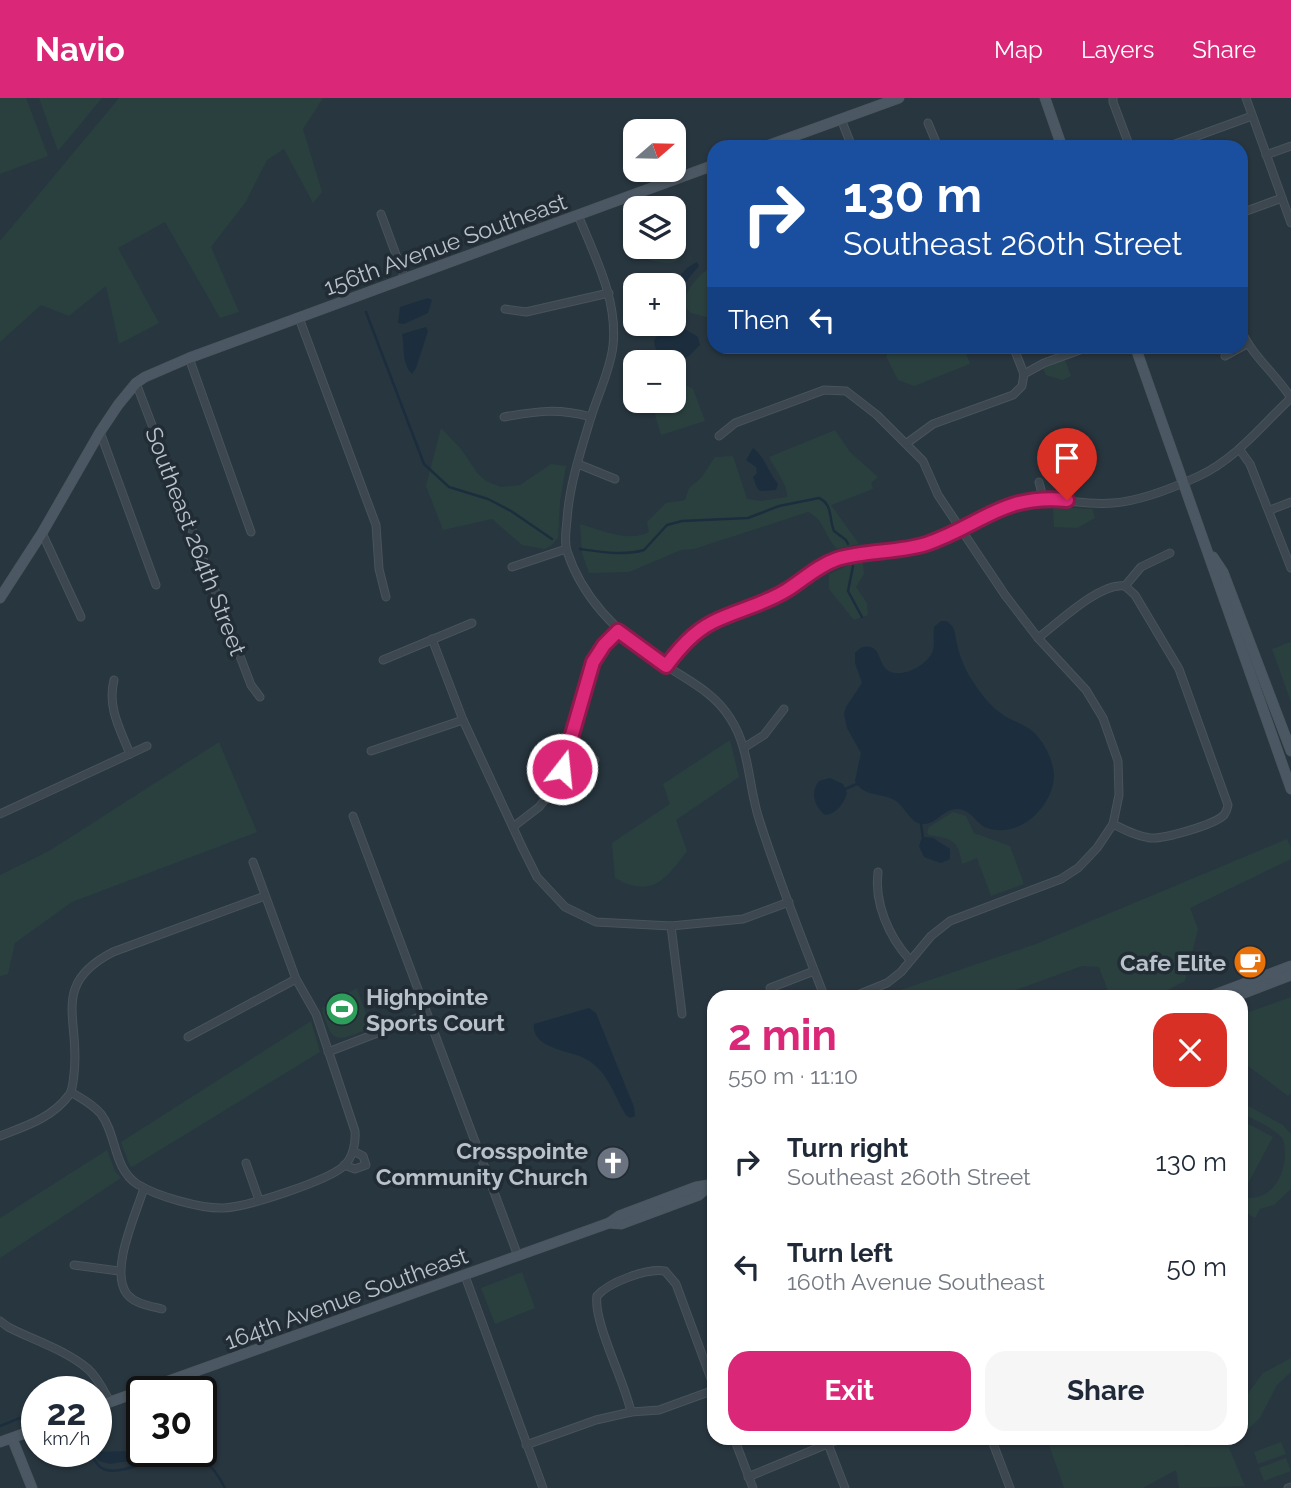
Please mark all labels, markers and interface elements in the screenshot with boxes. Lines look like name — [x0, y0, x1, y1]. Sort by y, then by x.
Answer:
text: Navio — [35, 30, 125, 69]
text: Map — [994, 35, 1043, 64]
text: Layers — [1081, 35, 1154, 64]
text: Share — [1192, 35, 1256, 64]
north arrow — [623, 119, 686, 182]
map controls — [623, 119, 686, 413]
text: 130 m — [843, 166, 982, 223]
icon: right — [728, 168, 819, 259]
street label: 156th Avenue Southeast — [320, 187, 570, 301]
button: layers — [623, 196, 686, 259]
text: Southeast 260th Street — [843, 225, 1182, 262]
button: + — [623, 273, 686, 336]
icon: left — [803, 301, 841, 339]
text: Then — [728, 305, 789, 335]
button: − — [623, 350, 686, 413]
street label: Southeast 264th Street — [140, 423, 252, 659]
pin — [1037, 428, 1097, 500]
icon: arrive — [1048, 439, 1086, 477]
position arrow — [525, 732, 599, 806]
cafe icon: Cafe Elite — [1231, 943, 1269, 981]
place label: Cafe Elite — [1120, 949, 1226, 976]
place label: Highpointe Sports Court — [366, 983, 505, 1036]
sports icon: Highpointe Sports Court — [323, 990, 361, 1028]
text: 2 min — [728, 1011, 837, 1060]
button: close — [1153, 1013, 1227, 1087]
text: 550 m · 11:10 — [728, 1062, 858, 1089]
text: Turn right — [787, 1133, 908, 1163]
place label: Crosspointe Community Church — [376, 1137, 588, 1190]
icon: right — [728, 1143, 766, 1181]
church icon: Crosspointe Community Church — [594, 1144, 632, 1182]
text: 130 m — [1156, 1147, 1227, 1177]
text: Southeast 260th Street — [787, 1163, 1031, 1190]
text: Turn left — [787, 1238, 893, 1268]
street label: 164th Avenue Southeast — [221, 1241, 471, 1355]
icon: left — [728, 1248, 766, 1286]
text: 50 m — [1166, 1252, 1227, 1282]
text: 160th Avenue Southeast — [787, 1268, 1045, 1295]
button: Exit — [728, 1351, 971, 1431]
button: Share — [985, 1351, 1227, 1431]
speed limit sign: 30 — [126, 1376, 217, 1467]
text: 22 — [47, 1392, 86, 1433]
text: km/h — [43, 1428, 90, 1449]

